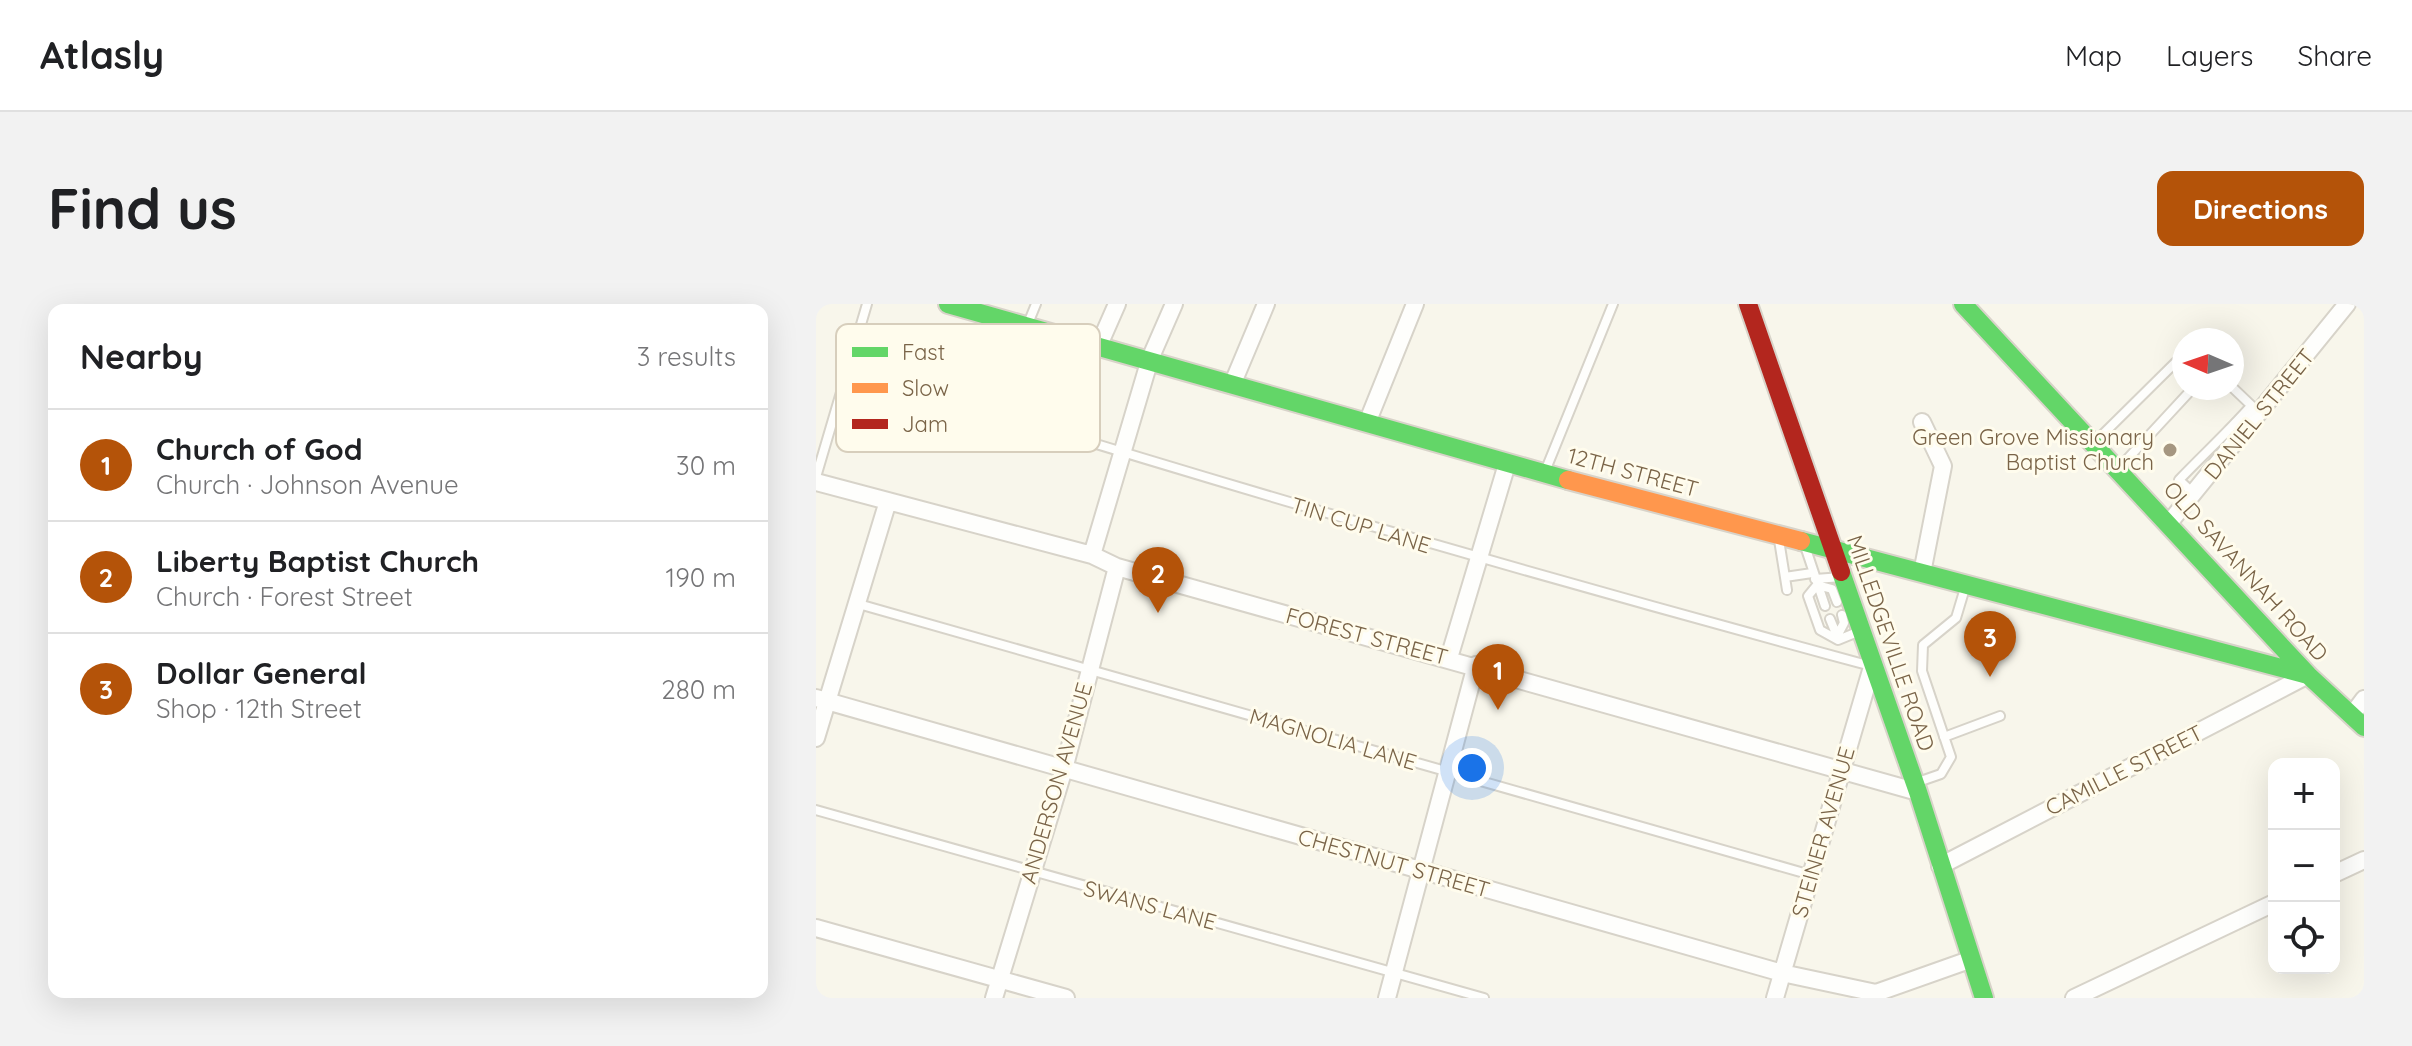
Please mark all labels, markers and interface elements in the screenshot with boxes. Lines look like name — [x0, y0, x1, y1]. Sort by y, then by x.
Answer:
text: Atlasly — [40, 31, 164, 79]
text: Map — [2065, 38, 2122, 73]
text: Layers — [2166, 38, 2253, 73]
text: Share — [2297, 38, 2372, 73]
button: Directions — [2157, 171, 2364, 246]
text: Find us — [48, 173, 237, 243]
legend — [836, 324, 1100, 452]
north arrow — [2172, 328, 2244, 400]
text: Nearby — [80, 335, 203, 378]
text: Fast — [902, 338, 945, 366]
text: 3 results — [637, 340, 736, 373]
street label: DANIEL STREET — [2198, 343, 2320, 485]
text: Slow — [902, 374, 949, 402]
text: Jam — [902, 410, 948, 438]
place label: Green Grove Missionary Baptist Church — [1912, 423, 2154, 476]
text: Church of God — [156, 430, 363, 468]
street label: 12TH STREET — [1565, 441, 1701, 503]
marker: Green Grove Missionary Baptist Church — [2161, 441, 2179, 459]
text: 1 — [101, 449, 111, 482]
text: 30 m — [676, 449, 736, 482]
text: Church · Johnson Avenue — [156, 468, 459, 501]
street label: OLD SAVANNAH ROAD — [2158, 475, 2334, 667]
street label: TIN CUP LANE — [1288, 490, 1434, 560]
street label: MILLEDGEVILLE ROAD — [1841, 531, 1941, 755]
text: Liberty Baptist Church — [156, 542, 479, 580]
pin: 2 — [1132, 547, 1184, 613]
text: 2 — [99, 561, 113, 594]
text: 190 m — [666, 561, 736, 594]
text: Church · Forest Street — [156, 580, 413, 613]
street label: FOREST STREET — [1283, 601, 1451, 671]
pin: 3 — [1964, 611, 2016, 677]
pin: 1 — [1472, 644, 1524, 710]
text: Dollar General — [156, 654, 367, 692]
text: 3 — [99, 673, 113, 706]
text: 280 m — [661, 673, 736, 706]
street label: ANDERSON AVENUE — [1014, 679, 1098, 887]
text: Shop · 12th Street — [156, 692, 362, 725]
street label: MAGNOLIA LANE — [1246, 702, 1420, 776]
street label: CAMILLE STREET — [2041, 718, 2207, 822]
street label: STEINER AVENUE — [1785, 743, 1861, 921]
your location — [1452, 748, 1492, 788]
map controls — [2268, 758, 2340, 974]
button: + — [2268, 758, 2340, 830]
street label: CHESTNUT STREET — [1295, 822, 1493, 904]
button: − — [2268, 830, 2340, 902]
street label: SWANS LANE — [1081, 874, 1219, 936]
button: locate — [2268, 902, 2340, 974]

